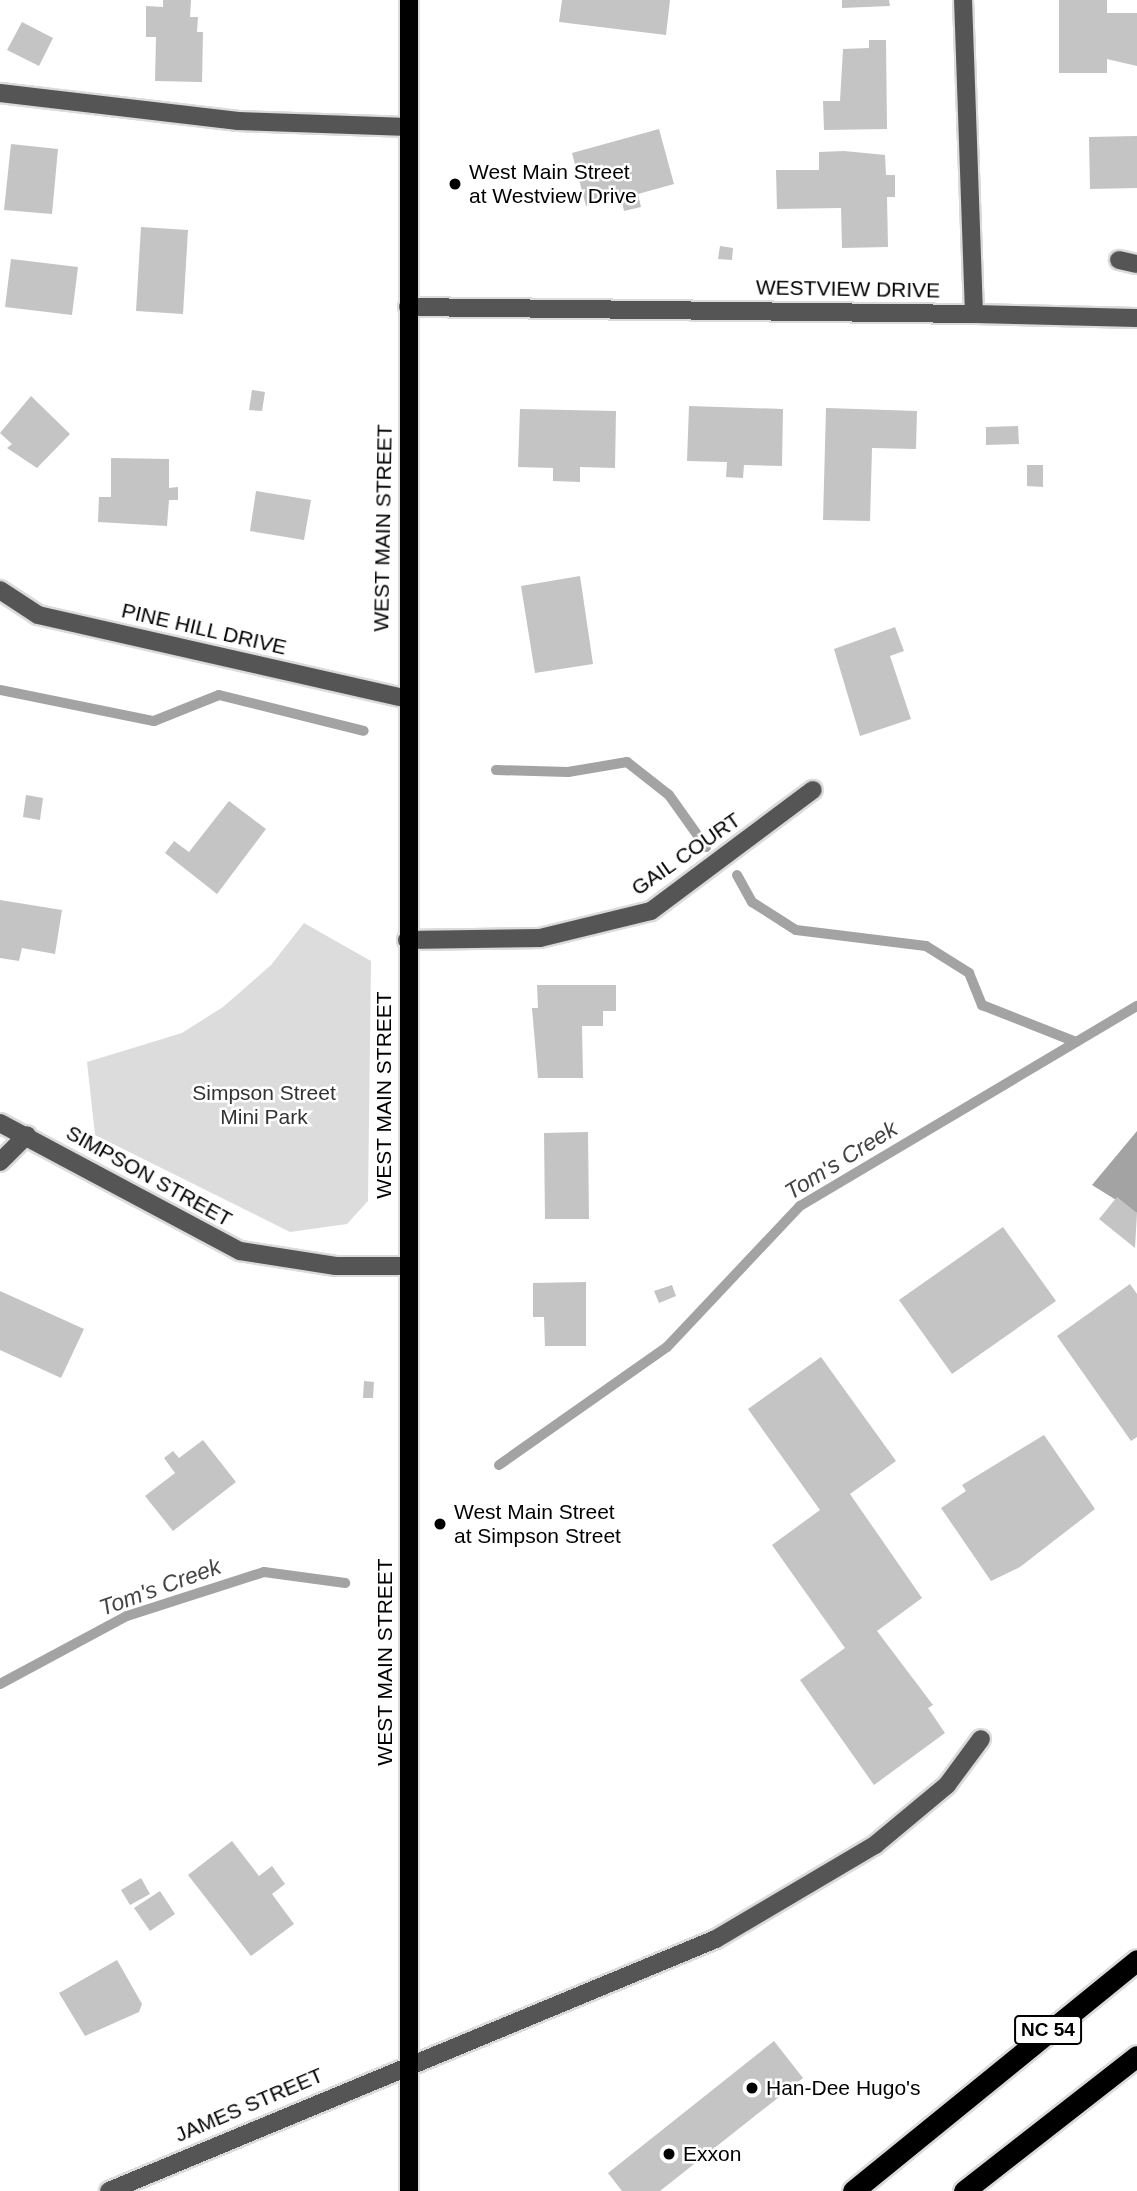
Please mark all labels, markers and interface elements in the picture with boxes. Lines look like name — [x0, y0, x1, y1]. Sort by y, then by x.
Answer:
place label: West Main Street at Westview Drive — [469, 159, 637, 209]
marker: West Main Street at Westview Drive — [447, 176, 463, 192]
street label: WESTVIEW DRIVE — [756, 275, 940, 303]
street label: WEST MAIN STREET — [369, 424, 397, 632]
street label: PINE HILL DRIVE — [119, 598, 289, 660]
street label: GAIL COURT — [626, 807, 746, 901]
street label: WEST MAIN STREET — [371, 991, 397, 1199]
park label: Simpson Street Mini Park — [192, 1080, 336, 1130]
water label: Tom's Creek — [780, 1115, 902, 1205]
street label: SIMPSON STREET — [62, 1120, 236, 1232]
place label: West Main Street at Simpson Street — [454, 1499, 621, 1549]
marker: West Main Street at Simpson Street — [432, 1516, 448, 1532]
water label: Tom's Creek — [95, 1552, 225, 1622]
street label: WEST MAIN STREET — [372, 1558, 398, 1766]
road number: NC 54 — [1013, 2014, 1083, 2046]
street label: JAMES STREET — [171, 2062, 327, 2148]
place label: Han-Dee Hugo's — [766, 2075, 921, 2101]
marker: Han-Dee Hugo's — [744, 2080, 760, 2096]
place label: Exxon — [683, 2141, 741, 2167]
marker: Exxon — [661, 2146, 677, 2162]

